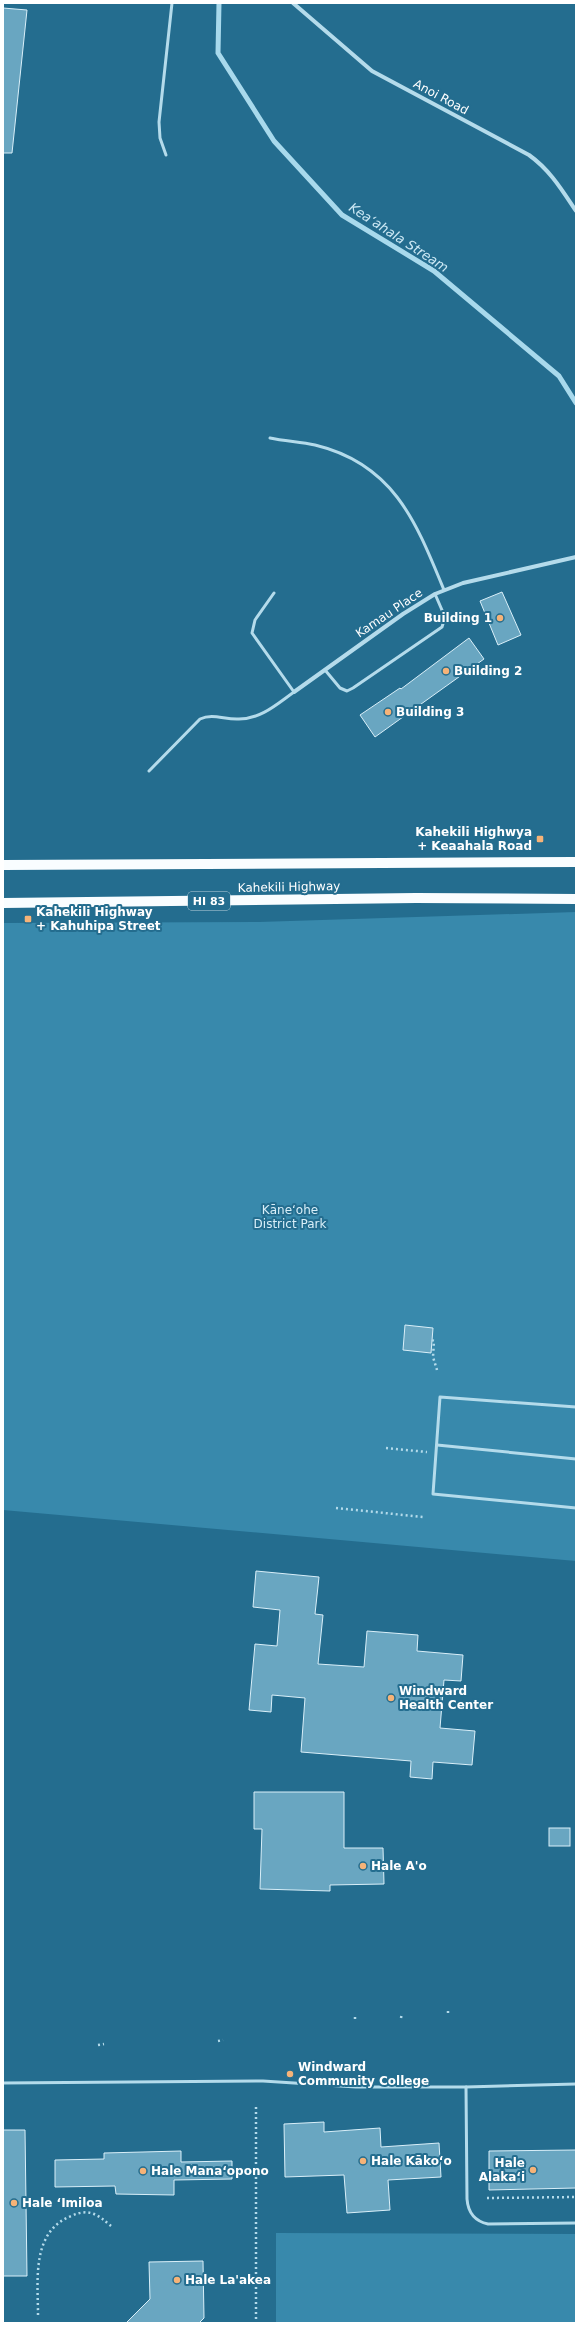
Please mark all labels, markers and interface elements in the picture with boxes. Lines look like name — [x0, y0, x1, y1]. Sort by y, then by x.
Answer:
street label: Anoi Road — [411, 77, 471, 117]
water label: Keaʻahala Stream — [346, 200, 451, 275]
street label: Kamau Place — [353, 586, 425, 640]
place label: Building 1 — [424, 611, 492, 625]
marker: Building 1 — [495, 613, 505, 623]
place label: Building 2 — [454, 664, 522, 678]
marker: Building 2 — [441, 666, 451, 676]
place label: Building 3 — [396, 705, 464, 719]
marker: Building 3 — [383, 707, 393, 717]
place label: Kahekili Highwya + Keaahala Road — [415, 825, 532, 853]
marker: Kahekili Highwya + Keaahala Road — [535, 834, 545, 844]
street label: Kahekili Highway — [238, 879, 340, 895]
road number: HI 83 — [188, 892, 230, 910]
place label: Kahekili Highway + Kahuhipa Street — [36, 905, 161, 933]
marker: Kahekili Highway + Kahuhipa Street — [23, 914, 33, 924]
park label: Kāneʻohe District Park — [254, 1203, 326, 1231]
place label: Windward Health Center — [399, 1684, 493, 1712]
marker: Windward Health Center — [386, 1693, 396, 1703]
place label: Hale A'o — [371, 1859, 427, 1873]
marker: Hale A'o — [358, 1861, 368, 1871]
place label: Windward Community College — [298, 2060, 429, 2088]
marker: Windward Community College — [285, 2069, 295, 2079]
place label: Hale Kāko‘o — [371, 2154, 452, 2168]
marker: Hale Kāko‘o — [358, 2156, 368, 2166]
place label: Hale Alaka‘i — [479, 2156, 525, 2184]
place label: Hale Mana‘opono — [151, 2164, 269, 2178]
marker: Hale Alaka‘i — [528, 2165, 538, 2175]
marker: Hale Mana‘opono — [138, 2166, 148, 2176]
place label: Hale ‘Imiloa — [22, 2196, 103, 2210]
marker: Hale ‘Imiloa — [9, 2198, 19, 2208]
place label: Hale La'akea — [185, 2273, 271, 2287]
marker: Hale La'akea — [172, 2275, 182, 2285]

